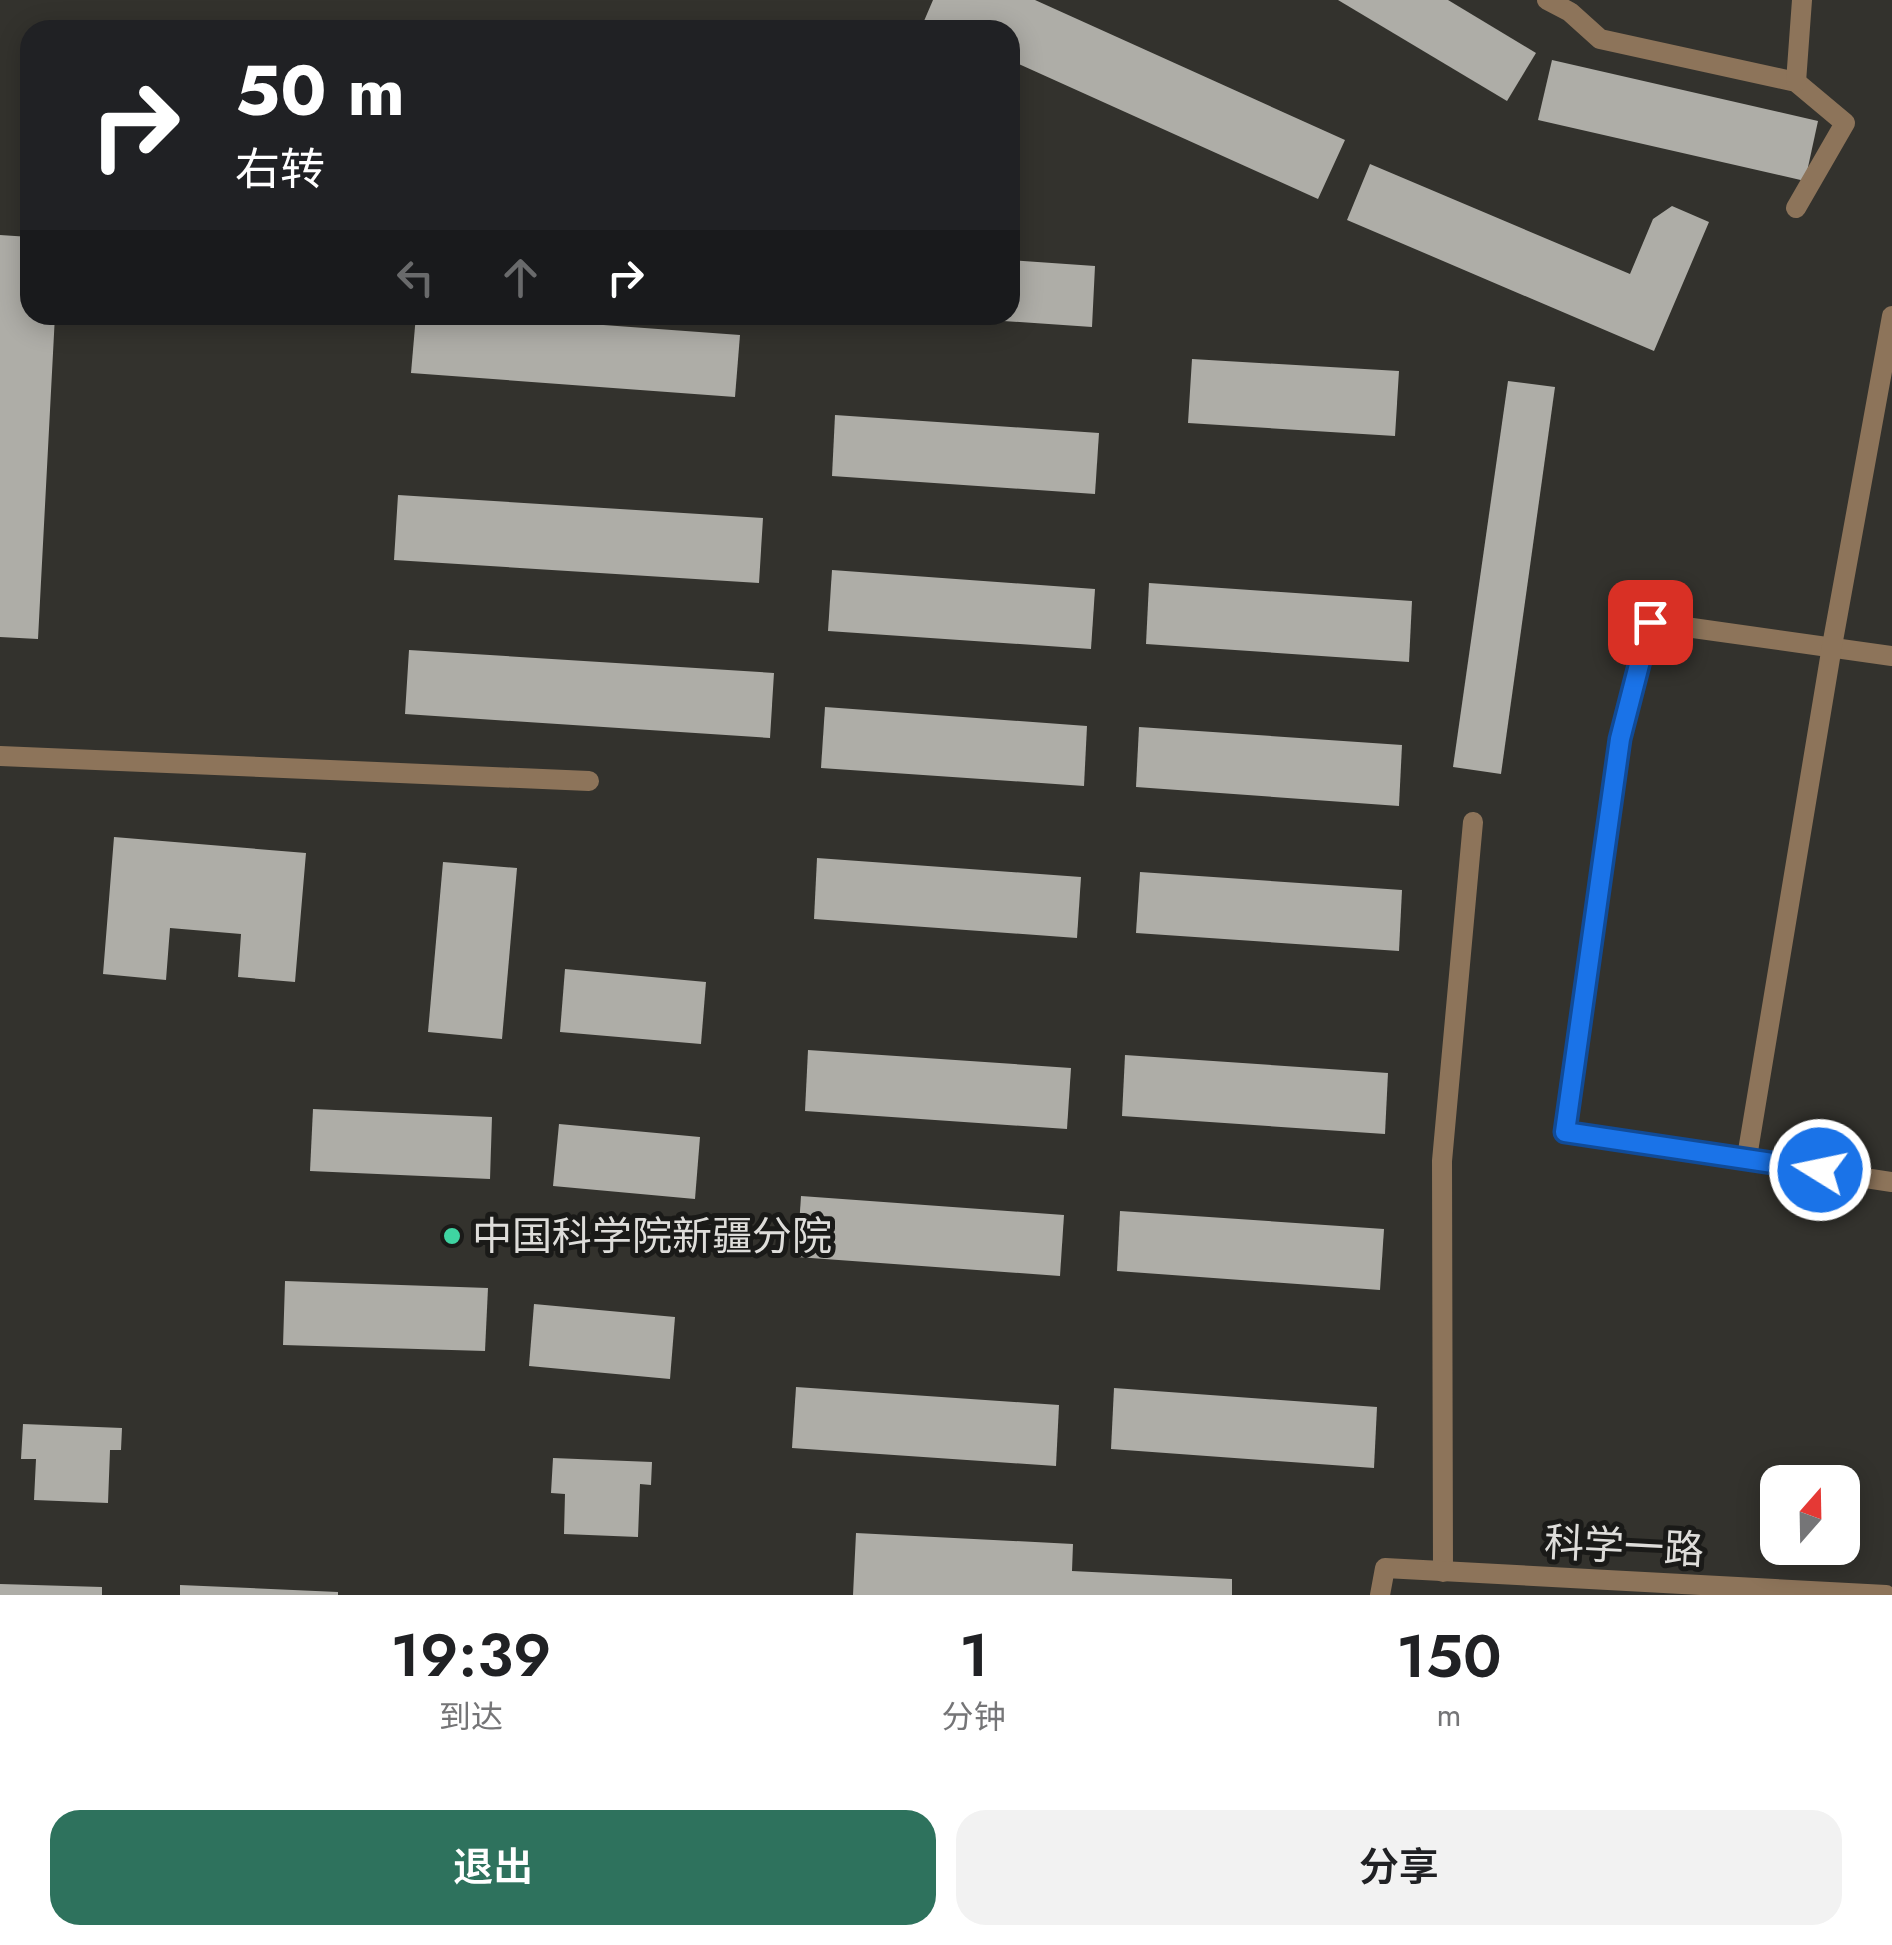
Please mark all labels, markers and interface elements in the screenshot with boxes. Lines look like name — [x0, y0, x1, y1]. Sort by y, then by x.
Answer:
text: 50 m — [235, 40, 405, 141]
icon: right — [70, 60, 200, 190]
text: 右转 — [235, 137, 325, 202]
icon: left — [388, 250, 443, 305]
icon: ahead — [493, 250, 548, 305]
icon: right — [598, 250, 653, 305]
pin — [1608, 580, 1693, 665]
icon: arrive — [1623, 595, 1678, 650]
position arrow — [1768, 1118, 1872, 1222]
place label: 中国科学院新疆分院 — [472, 1207, 832, 1265]
marker: 中国科学院新疆分院 — [441, 1225, 463, 1247]
north arrow — [1760, 1465, 1860, 1565]
map controls — [1760, 1465, 1860, 1565]
street label: 科学一路 — [1543, 1513, 1705, 1579]
text: 19:39 — [390, 1612, 551, 1699]
text: 1 — [959, 1612, 989, 1699]
text: 150 — [1396, 1613, 1502, 1700]
text: m — [1436, 1692, 1461, 1738]
text: 到达 — [439, 1694, 503, 1740]
text: 分钟 — [942, 1694, 1006, 1740]
button: 退出 — [50, 1810, 936, 1925]
button: 分享 — [956, 1810, 1842, 1925]

